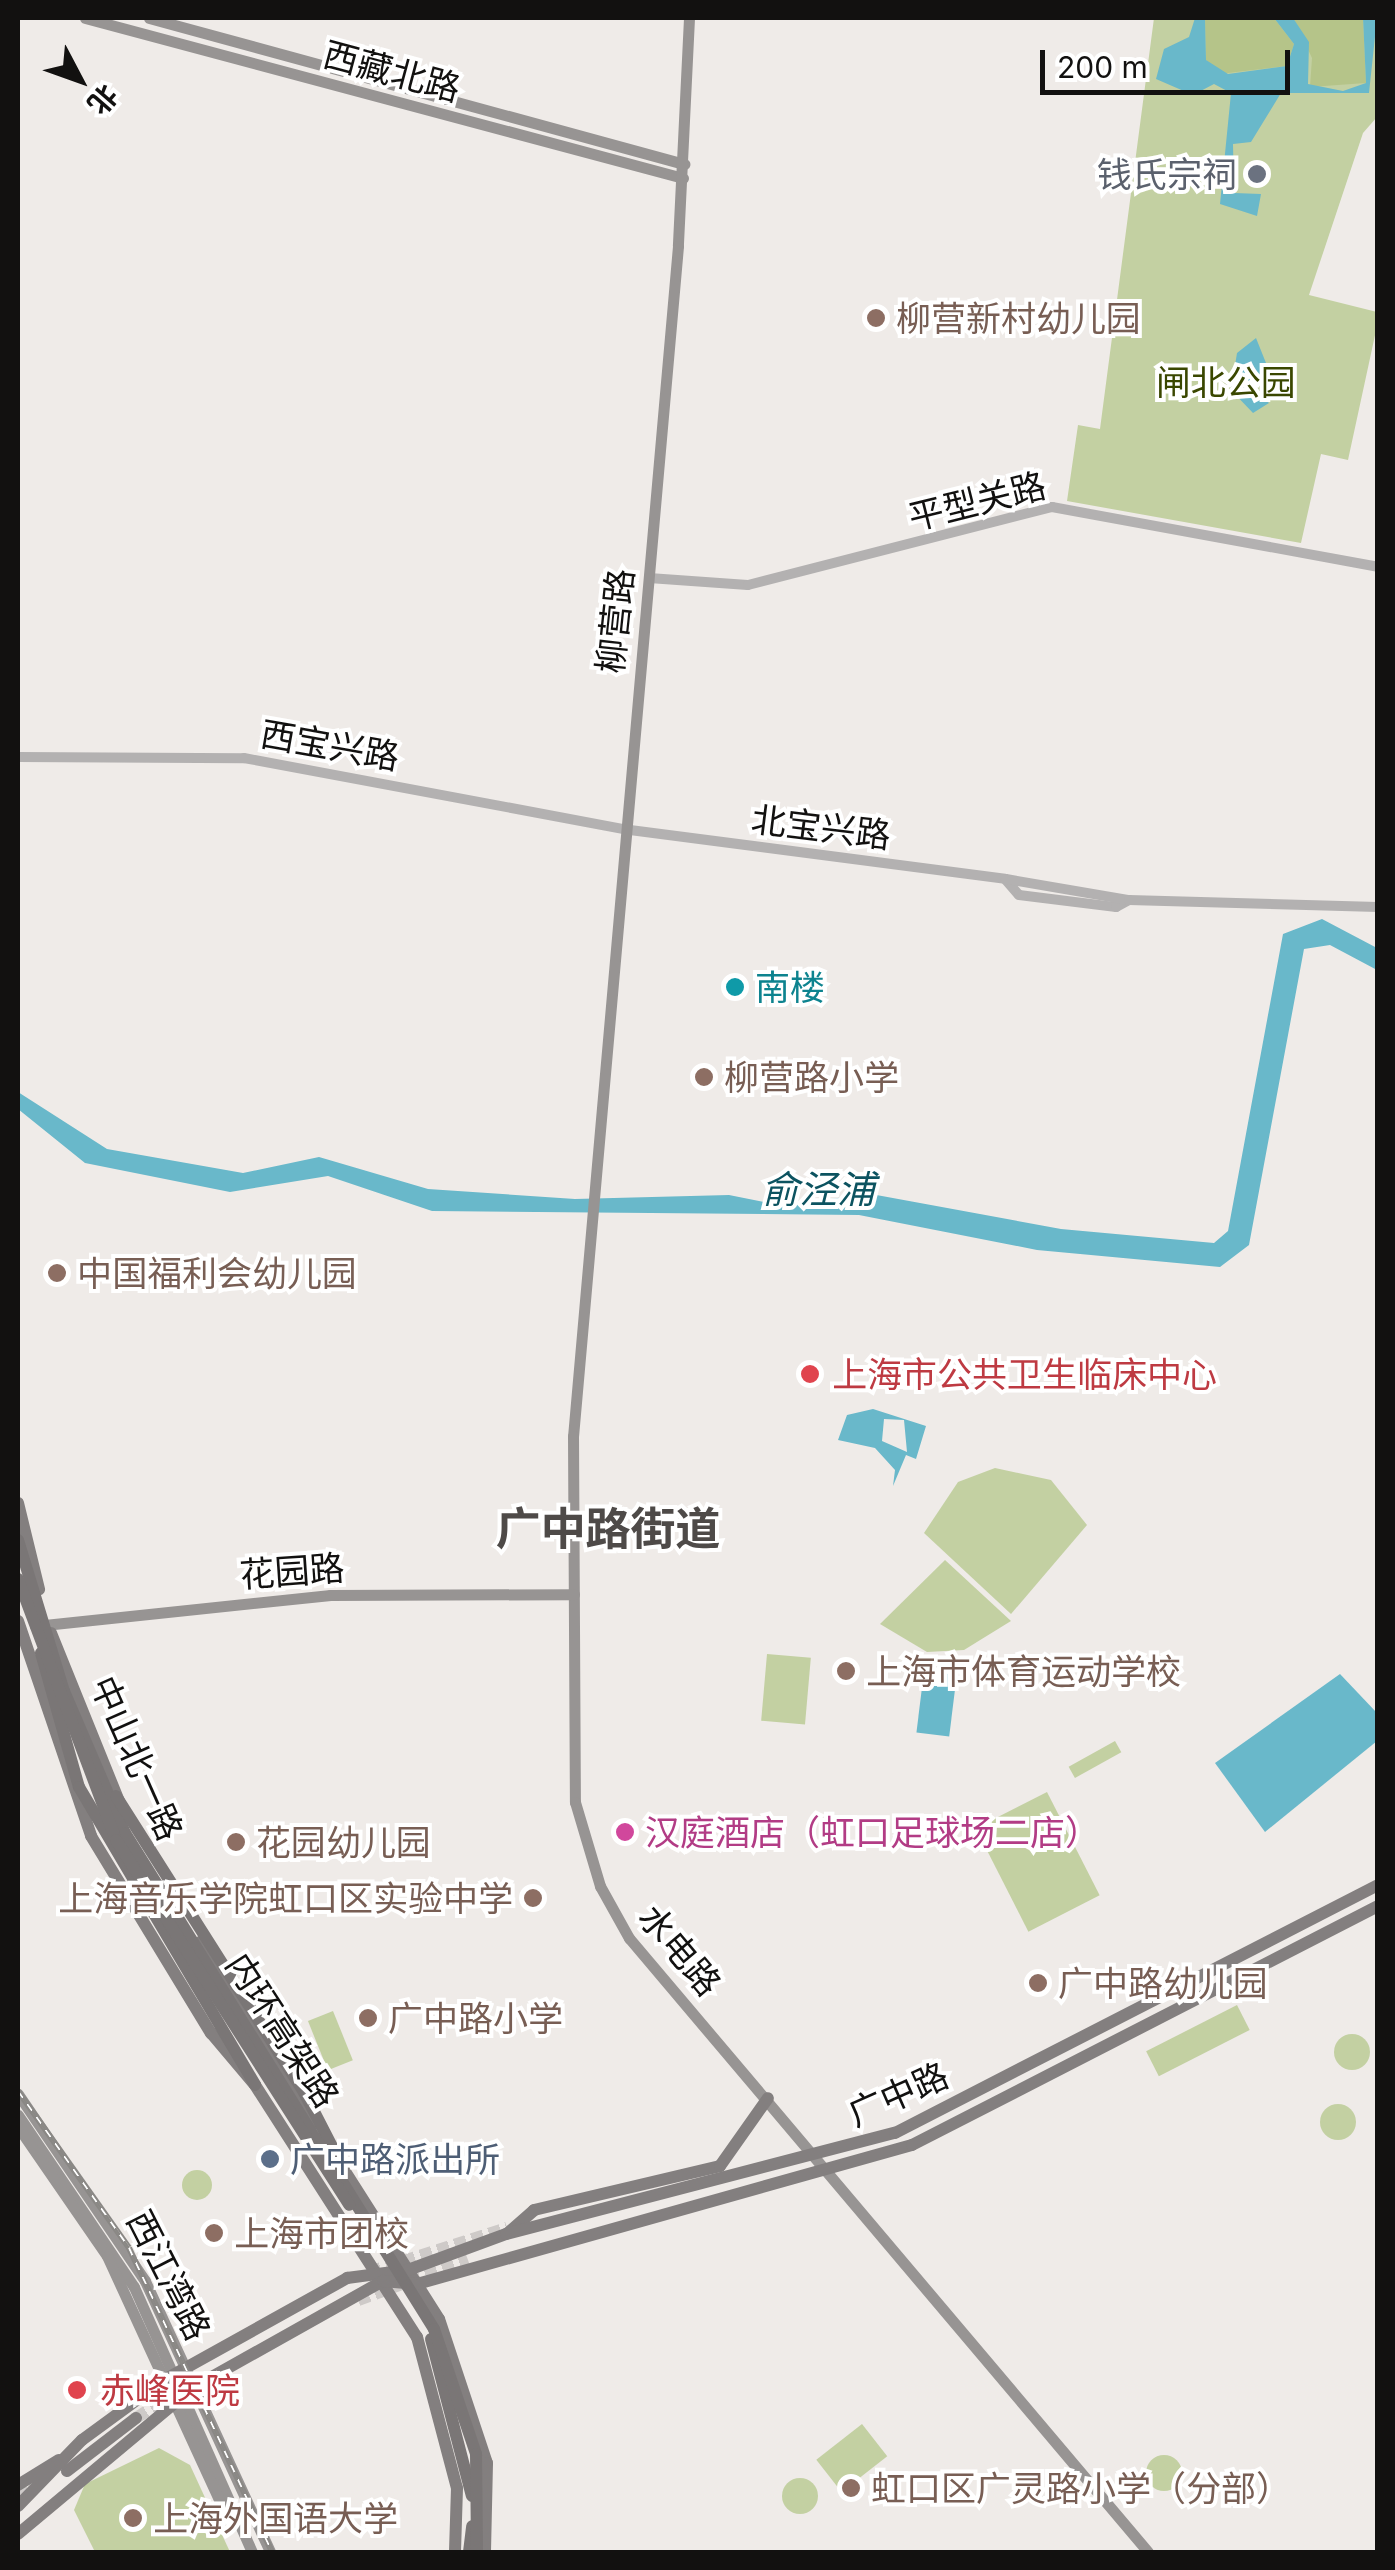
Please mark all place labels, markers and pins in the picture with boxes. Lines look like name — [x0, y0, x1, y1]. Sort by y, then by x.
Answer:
place label: 钱氏宗祠 — [1097, 153, 1237, 195]
marker: 钱氏宗祠 — [1246, 163, 1268, 185]
place label: 柳营新村幼儿园 — [896, 297, 1141, 339]
marker: 柳营新村幼儿园 — [865, 307, 887, 329]
place label: 南楼 — [755, 966, 825, 1008]
marker: 南楼 — [724, 976, 746, 998]
place label: 柳营路小学 — [724, 1056, 899, 1098]
marker: 柳营路小学 — [693, 1066, 715, 1088]
place label: 中国福利会幼儿园 — [77, 1252, 357, 1294]
marker: 中国福利会幼儿园 — [46, 1262, 68, 1284]
place label: 上海市公共卫生临床中心 — [832, 1353, 1217, 1395]
marker: 上海市公共卫生临床中心 — [797, 1361, 823, 1387]
place label: 上海市体育运动学校 — [866, 1650, 1181, 1692]
marker: 上海市体育运动学校 — [835, 1660, 857, 1682]
place label: 汉庭酒店（虹口足球场二店） — [645, 1811, 1100, 1853]
place label: 花园幼儿园 — [256, 1821, 431, 1863]
marker: 汉庭酒店（虹口足球场二店） — [614, 1821, 636, 1843]
marker: 花园幼儿园 — [225, 1831, 247, 1853]
place label: 上海音乐学院虹口区实验中学 — [58, 1877, 513, 1919]
marker: 上海音乐学院虹口区实验中学 — [522, 1887, 544, 1909]
place label: 广中路幼儿园 — [1058, 1962, 1268, 2004]
marker: 广中路幼儿园 — [1027, 1972, 1049, 1994]
place label: 广中路小学 — [388, 1997, 563, 2039]
marker: 广中路小学 — [357, 2007, 379, 2029]
place label: 广中路派出所 — [290, 2138, 500, 2180]
marker: 广中路派出所 — [259, 2148, 281, 2170]
place label: 上海市团校 — [234, 2212, 409, 2254]
marker: 上海市团校 — [203, 2222, 225, 2244]
place label: 赤峰医院 — [100, 2369, 240, 2411]
marker: 赤峰医院 — [64, 2377, 90, 2403]
place label: 虹口区广灵路小学（分部） — [871, 2467, 1291, 2509]
marker: 虹口区广灵路小学（分部） — [840, 2477, 862, 2499]
place label: 上海外国语大学 — [153, 2497, 398, 2539]
marker: 上海外国语大学 — [122, 2507, 144, 2529]

